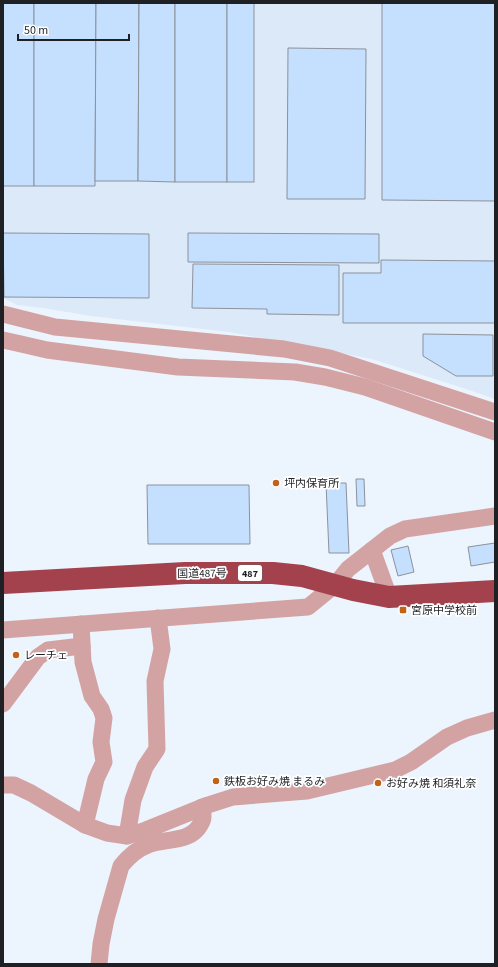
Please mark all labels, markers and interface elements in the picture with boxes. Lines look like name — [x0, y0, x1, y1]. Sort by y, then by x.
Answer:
scale bar — [18, 16, 129, 42]
text: 50 m — [24, 22, 48, 39]
place label: 坪内保育所 — [284, 476, 340, 491]
marker: 坪内保育所 — [271, 478, 281, 488]
road number: 487 — [238, 565, 262, 581]
street label: 国道487号 — [177, 566, 227, 581]
place label: 宮原中学校前 — [411, 603, 477, 618]
marker: 宮原中学校前 — [398, 605, 408, 615]
place label: レーチェ — [24, 648, 68, 663]
marker: レーチェ — [11, 650, 21, 660]
place label: 鉄板お好み焼 まるみ — [224, 774, 325, 789]
marker: 鉄板お好み焼 まるみ — [211, 776, 221, 786]
place label: お好み焼 和須礼奈 — [386, 776, 476, 791]
marker: お好み焼 和須礼奈 — [373, 778, 383, 788]

